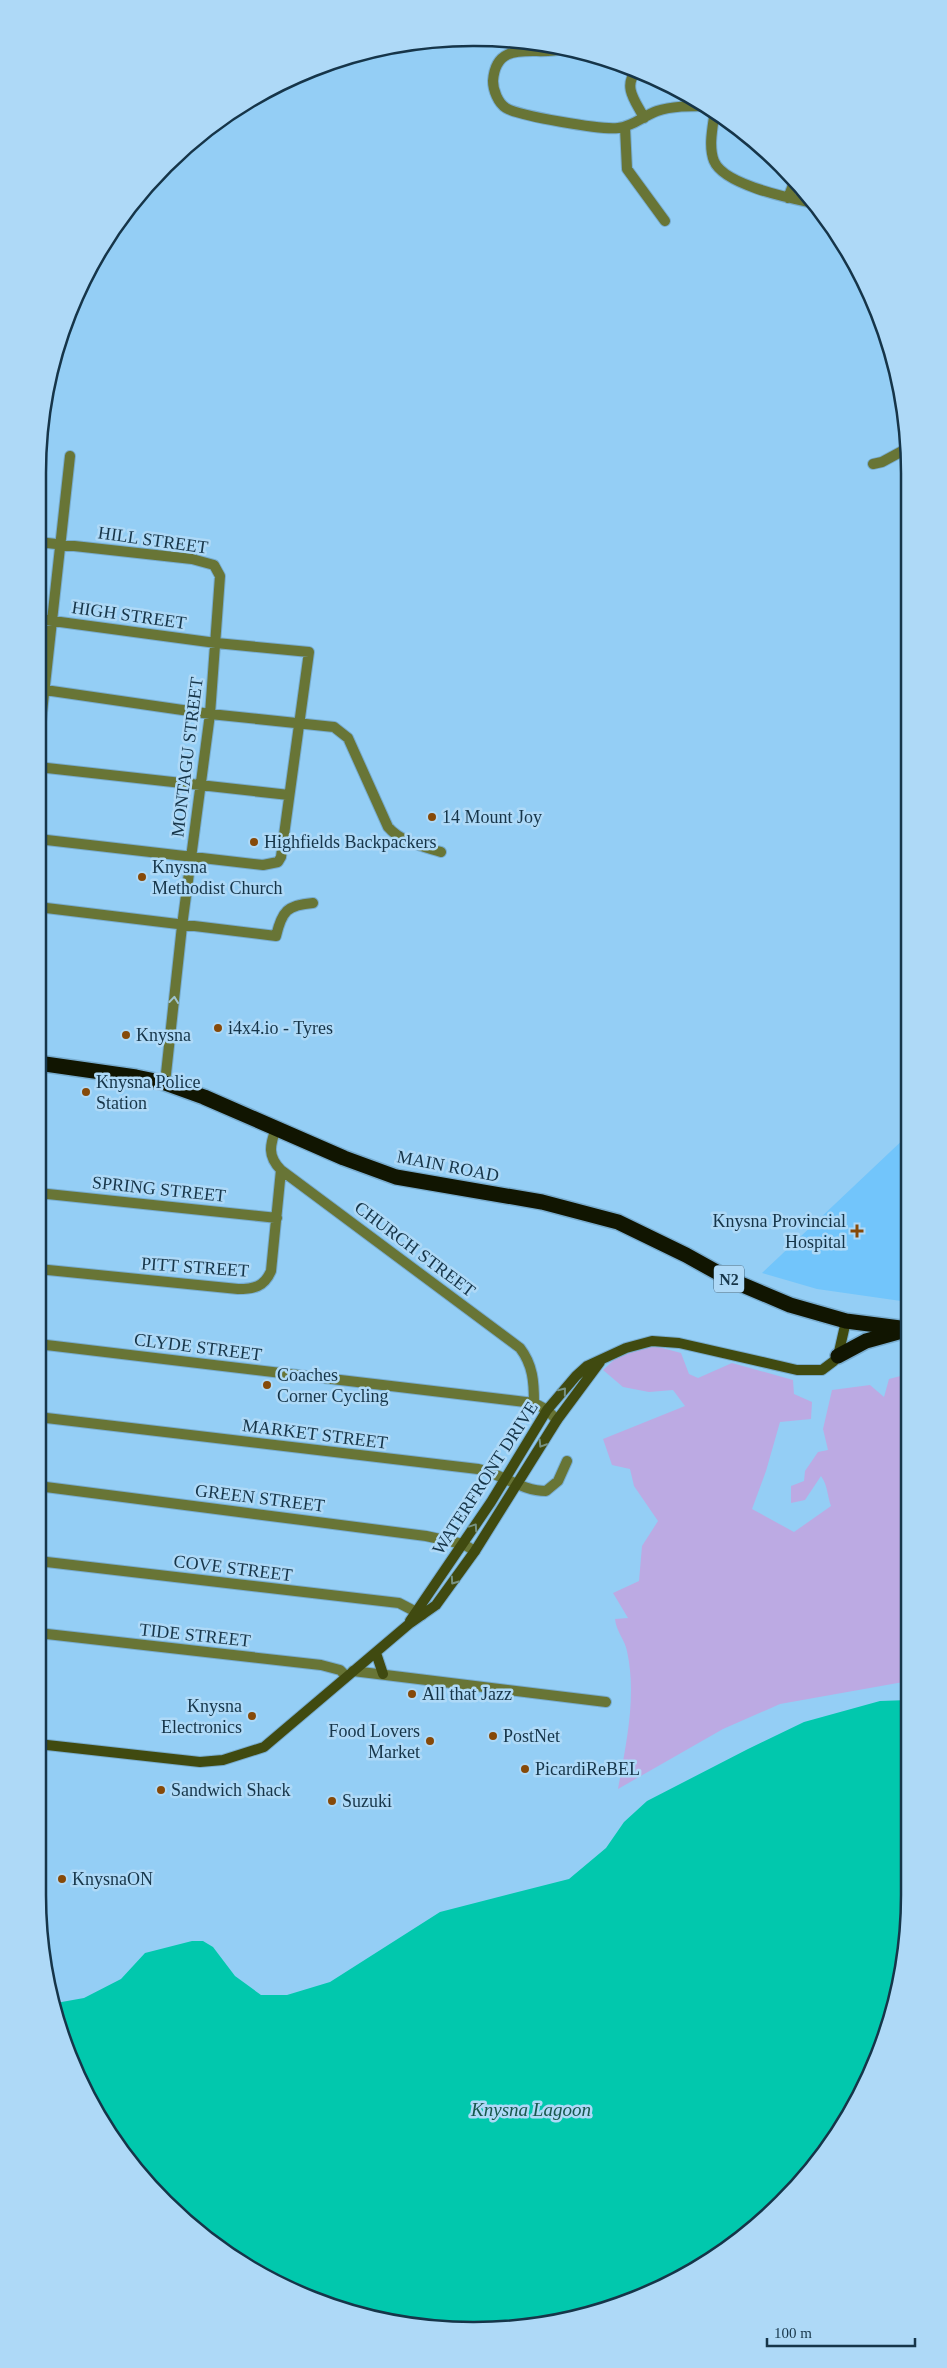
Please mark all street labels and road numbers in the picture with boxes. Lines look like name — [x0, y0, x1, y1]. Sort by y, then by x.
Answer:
street label: HILL STREET — [97, 522, 209, 558]
street label: HIGH STREET — [70, 597, 188, 633]
street label: MONTAGU STREET — [167, 676, 207, 838]
street label: MAIN ROAD — [395, 1146, 501, 1186]
street label: SPRING STREET — [91, 1172, 227, 1206]
street label: CHURCH STREET — [351, 1197, 479, 1301]
street label: PITT STREET — [140, 1253, 250, 1281]
road number: N2 — [714, 1266, 744, 1292]
street label: CLYDE STREET — [133, 1329, 263, 1365]
street label: WATERFRONT DRIVE — [428, 1398, 542, 1558]
street label: MARKET STREET — [241, 1415, 389, 1453]
street label: GREEN STREET — [194, 1480, 326, 1516]
street label: COVE STREET — [172, 1551, 294, 1585]
street label: TIDE STREET — [139, 1619, 251, 1651]

